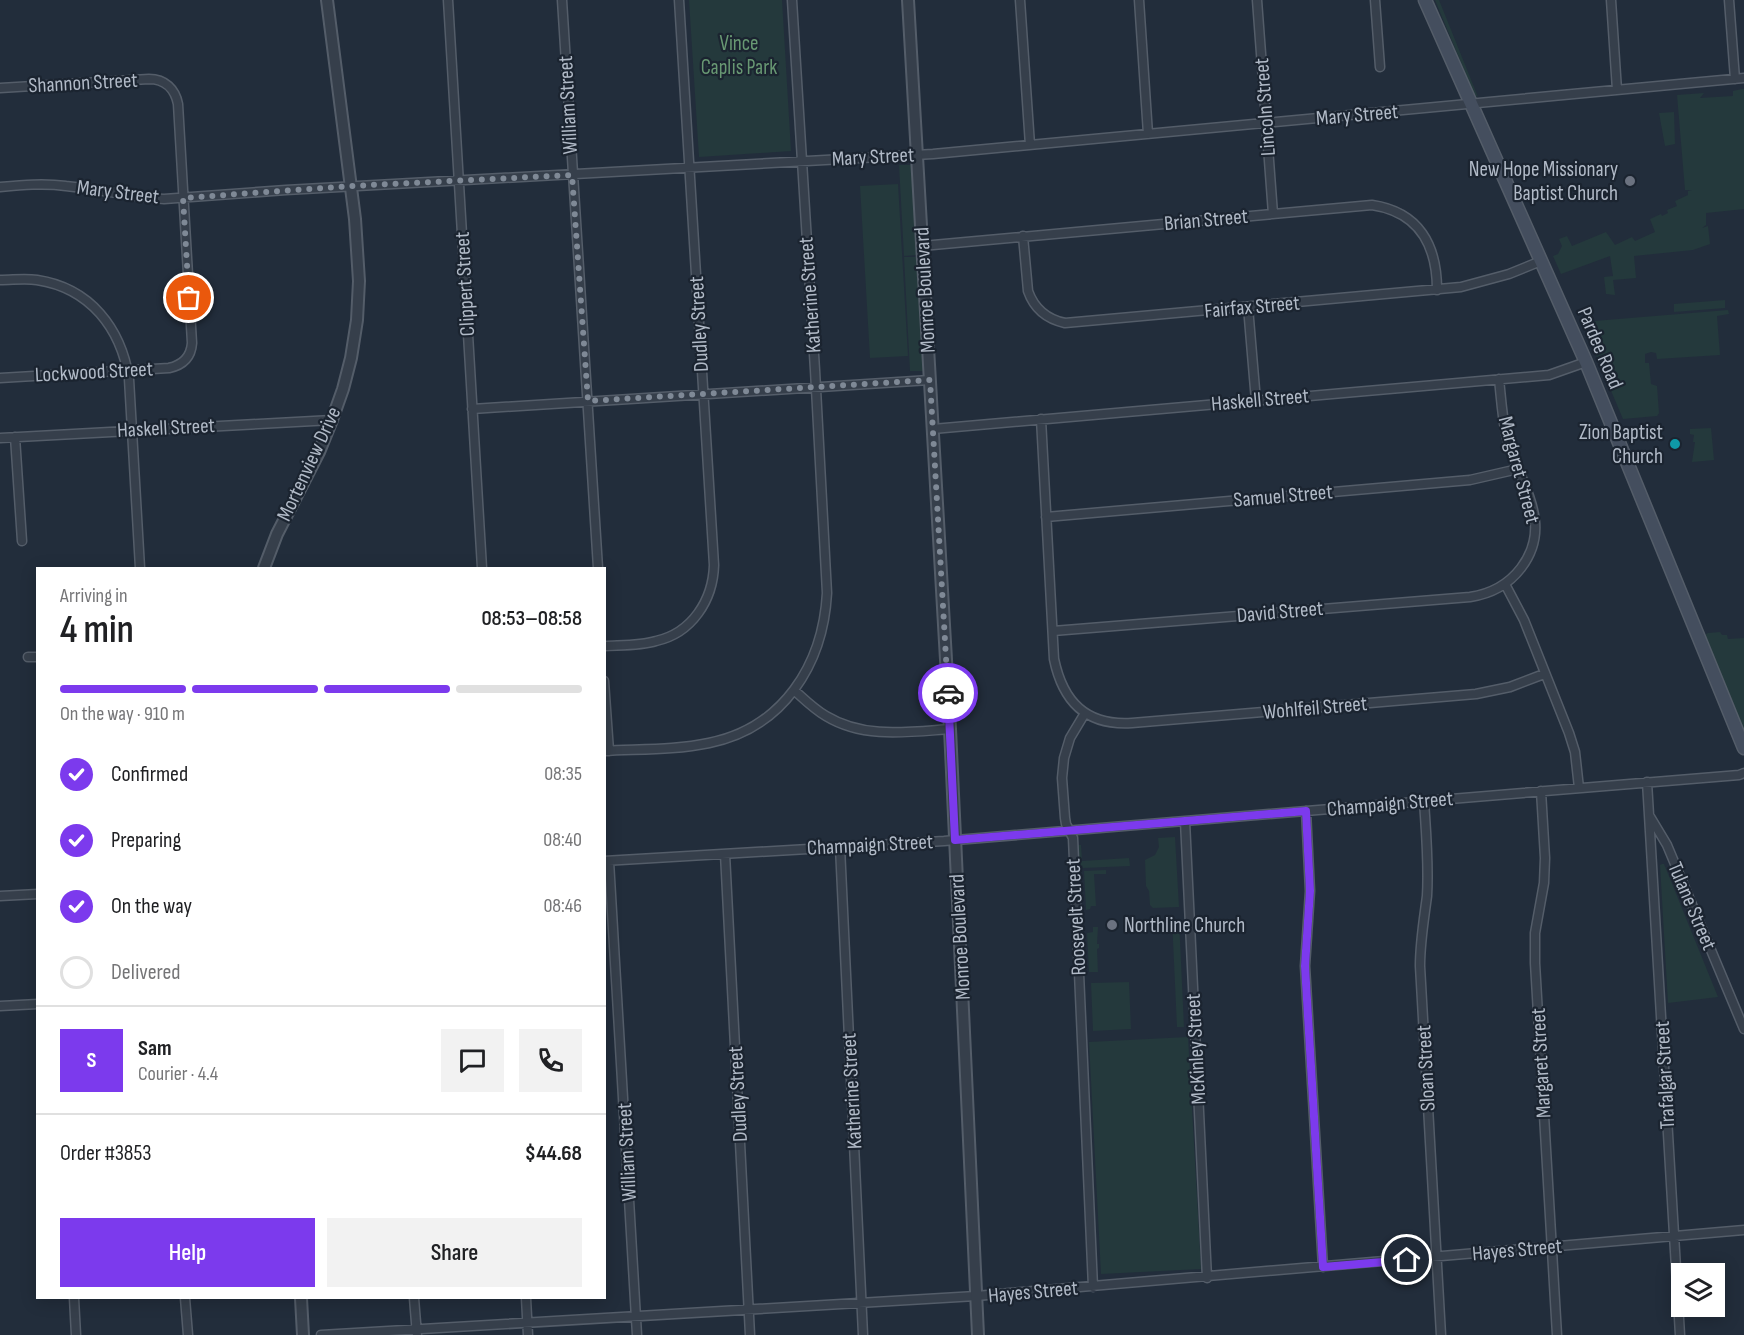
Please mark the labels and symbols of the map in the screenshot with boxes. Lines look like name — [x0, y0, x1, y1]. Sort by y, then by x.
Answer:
park label: Vince Caplis Park — [701, 31, 777, 80]
street label: William Street — [553, 55, 583, 155]
street label: Lincoln Street — [1249, 57, 1281, 157]
street label: Shannon Street — [28, 68, 138, 98]
street label: Mary Street — [1315, 99, 1399, 131]
street label: Mary Street — [831, 142, 915, 172]
place label: New Hope Missionary Baptist Church — [1469, 157, 1618, 206]
marker: New Hope Missionary Baptist Church — [1623, 174, 1637, 188]
street label: Mary Street — [76, 175, 160, 209]
street label: Brian Street — [1163, 204, 1249, 236]
street label: Monroe Boulevard — [909, 227, 941, 353]
street label: Clippert Street — [450, 231, 480, 337]
street label: Katherine Street — [793, 236, 827, 354]
pin — [163, 272, 214, 323]
street label: Dudley Street — [684, 275, 714, 373]
street label: Fairfax Street — [1203, 290, 1301, 324]
street label: Pardee Road — [1572, 303, 1628, 393]
street label: Lockwood Street — [34, 356, 154, 388]
street label: Haskell Street — [1210, 383, 1310, 417]
street label: Mortenview Drive — [272, 403, 346, 525]
street label: Haskell Street — [116, 413, 216, 443]
street label: Margaret Street — [1493, 413, 1545, 527]
place label: Zion Baptist Church — [1579, 420, 1663, 469]
marker: Zion Baptist Church — [1668, 437, 1682, 451]
street label: Samuel Street — [1232, 479, 1334, 513]
street label: David Street — [1236, 596, 1324, 628]
courier — [918, 663, 978, 723]
street label: Wohlfeil Street — [1262, 691, 1368, 725]
street label: Champaign Street — [1326, 786, 1454, 822]
street label: Champaign Street — [806, 829, 934, 861]
street label: Roosevelt Street — [1060, 858, 1092, 976]
street label: Tulane Street — [1662, 858, 1722, 954]
street label: Monroe Boulevard — [944, 874, 976, 1000]
place label: Northline Church — [1124, 913, 1245, 938]
marker: Northline Church — [1105, 918, 1119, 932]
street label: McKinley Street — [1181, 993, 1211, 1105]
street label: Margaret Street — [1526, 1007, 1556, 1119]
street label: Trafalgar Street — [1650, 1020, 1680, 1130]
street label: Sloan Street — [1411, 1024, 1441, 1112]
street label: Katherine Street — [836, 1032, 868, 1150]
street label: Dudley Street — [723, 1045, 753, 1143]
street label: William Street — [612, 1102, 642, 1202]
pin — [1381, 1234, 1432, 1285]
street label: Hayes Street — [1471, 1234, 1563, 1266]
street label: Hayes Street — [987, 1276, 1079, 1308]

